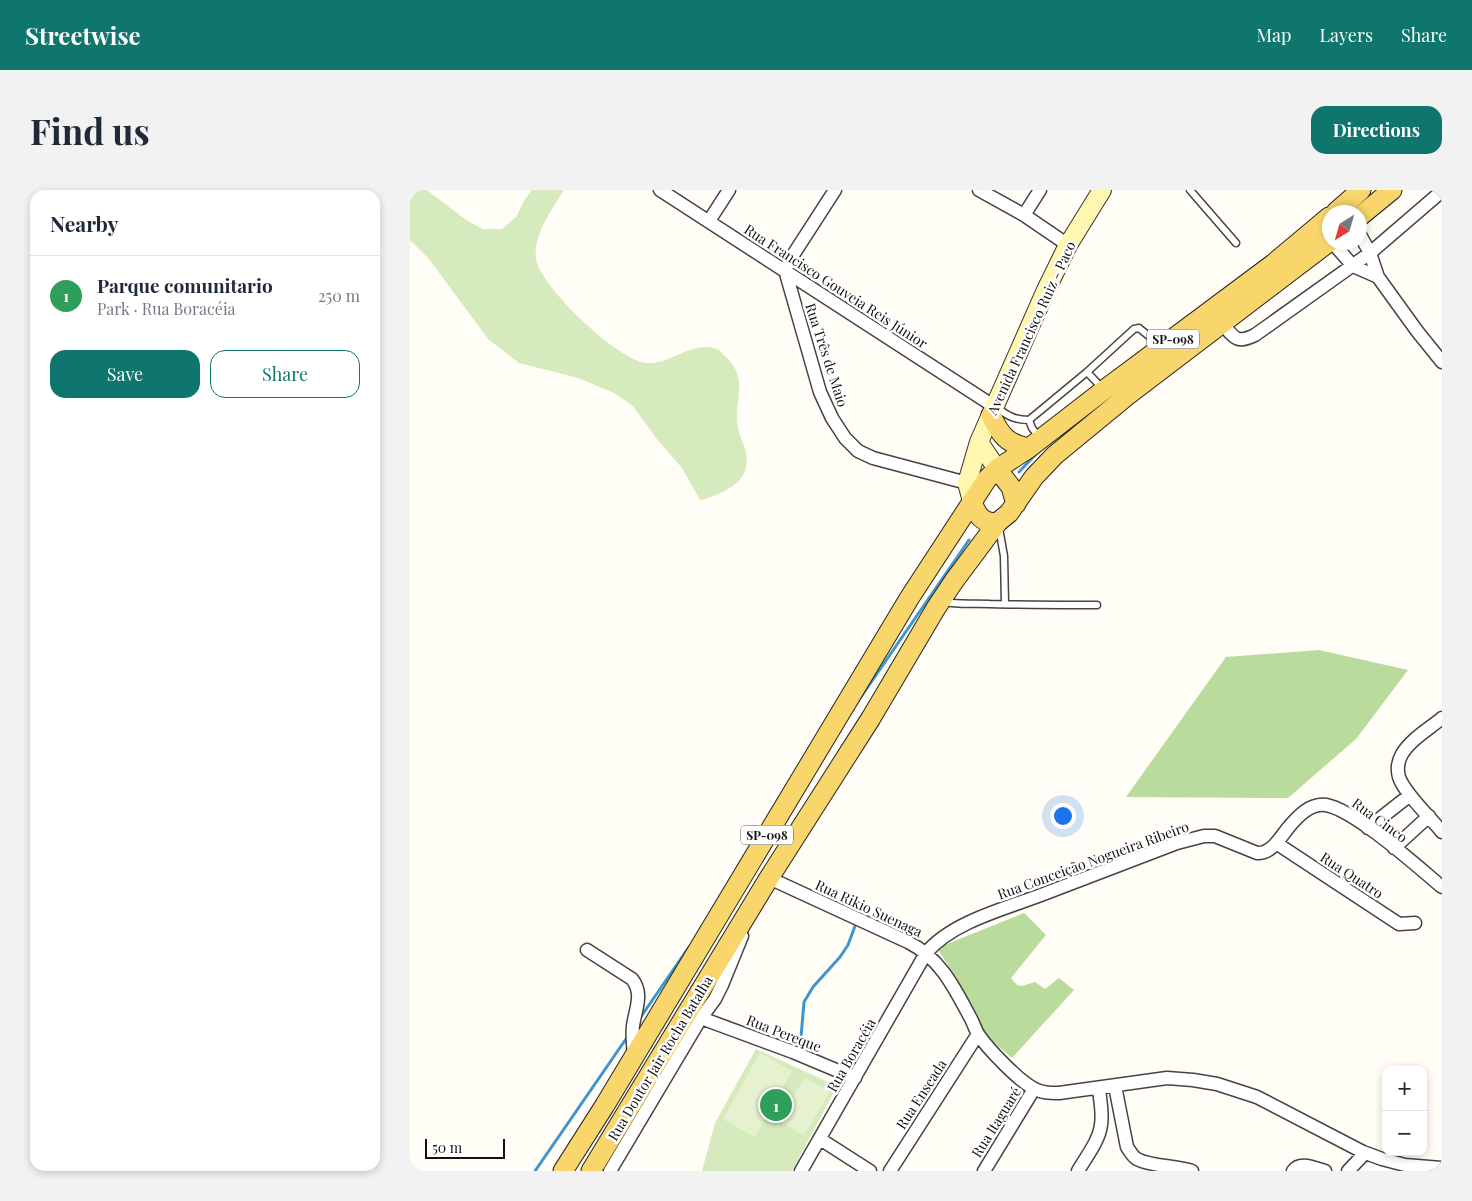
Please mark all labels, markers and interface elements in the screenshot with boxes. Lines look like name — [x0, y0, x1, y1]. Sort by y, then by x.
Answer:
text: Streetwise — [25, 19, 141, 51]
text: Map — [1256, 23, 1291, 47]
text: Layers — [1319, 23, 1373, 47]
text: Share — [1401, 23, 1447, 47]
button: Directions — [1311, 106, 1442, 154]
text: Find us — [30, 107, 150, 154]
north arrow — [1322, 205, 1367, 250]
text: Nearby — [50, 209, 119, 237]
street label: Rua Francisco Gouveia Reis Júnior — [741, 220, 932, 353]
street label: Avenida Francisco Ruiz - Paco — [982, 238, 1080, 419]
text: Parque comunitario — [97, 272, 273, 298]
text: 1 — [63, 285, 69, 306]
text: 250 m — [318, 285, 360, 306]
text: Park · Rua Boracéia — [97, 298, 236, 319]
street label: Rua Três de Maio — [801, 301, 853, 410]
road number: SP-098 — [1147, 330, 1199, 348]
button: Save — [50, 350, 200, 398]
button: Share — [210, 350, 360, 398]
street label: Rua Cinco — [1348, 793, 1412, 847]
your location — [1050, 803, 1076, 829]
street label: Rua Conceição Nogueira Ribeiro — [995, 816, 1192, 904]
road number: SP-098 — [741, 826, 793, 844]
street label: Rua Quatro — [1317, 848, 1387, 903]
street label: Rua Rikio Suenaga — [812, 875, 926, 941]
street label: Rua Doutor Jair Rocha Batalha — [603, 972, 717, 1144]
street label: Rua Pereque — [744, 1010, 824, 1056]
street label: Rua Boracéia — [822, 1015, 880, 1095]
street label: Rua Enseada — [891, 1055, 951, 1133]
map controls — [1382, 1066, 1427, 1156]
button: + — [1382, 1066, 1427, 1111]
street label: Rua Itaguaré — [967, 1083, 1025, 1161]
pin: 1 — [760, 1086, 792, 1124]
button: − — [1382, 1111, 1427, 1156]
scale bar — [425, 1136, 505, 1159]
text: 50 m — [432, 1138, 462, 1157]

